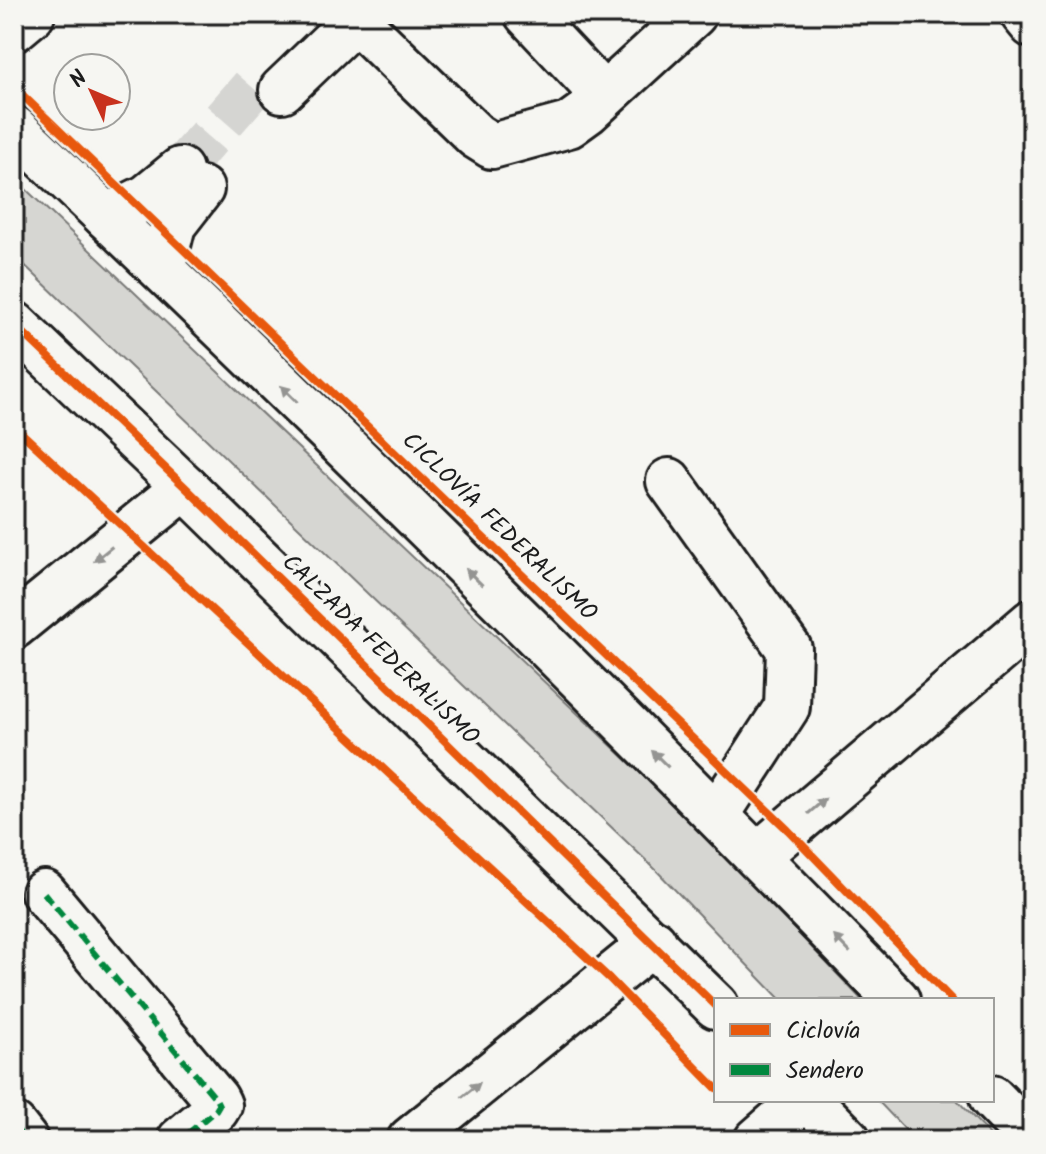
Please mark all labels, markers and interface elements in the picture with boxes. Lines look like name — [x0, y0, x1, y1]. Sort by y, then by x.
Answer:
north arrow — [52, 52, 132, 132]
text: N — [62, 63, 97, 97]
one-way arrow — [280, 385, 299, 404]
street label: CICLOVÍA FEDERALISMO — [392, 423, 606, 632]
one-way arrow — [93, 545, 113, 562]
street label: CALZADA FEDERALISMO — [272, 545, 488, 756]
one-way arrow — [465, 567, 484, 586]
one-way arrow — [651, 750, 670, 769]
one-way arrow — [806, 798, 826, 815]
one-way arrow — [834, 935, 852, 954]
legend — [714, 998, 994, 1102]
text: Ciclovía — [786, 1012, 861, 1051]
text: Sendero — [786, 1052, 864, 1091]
one-way arrow — [460, 1082, 481, 1099]

